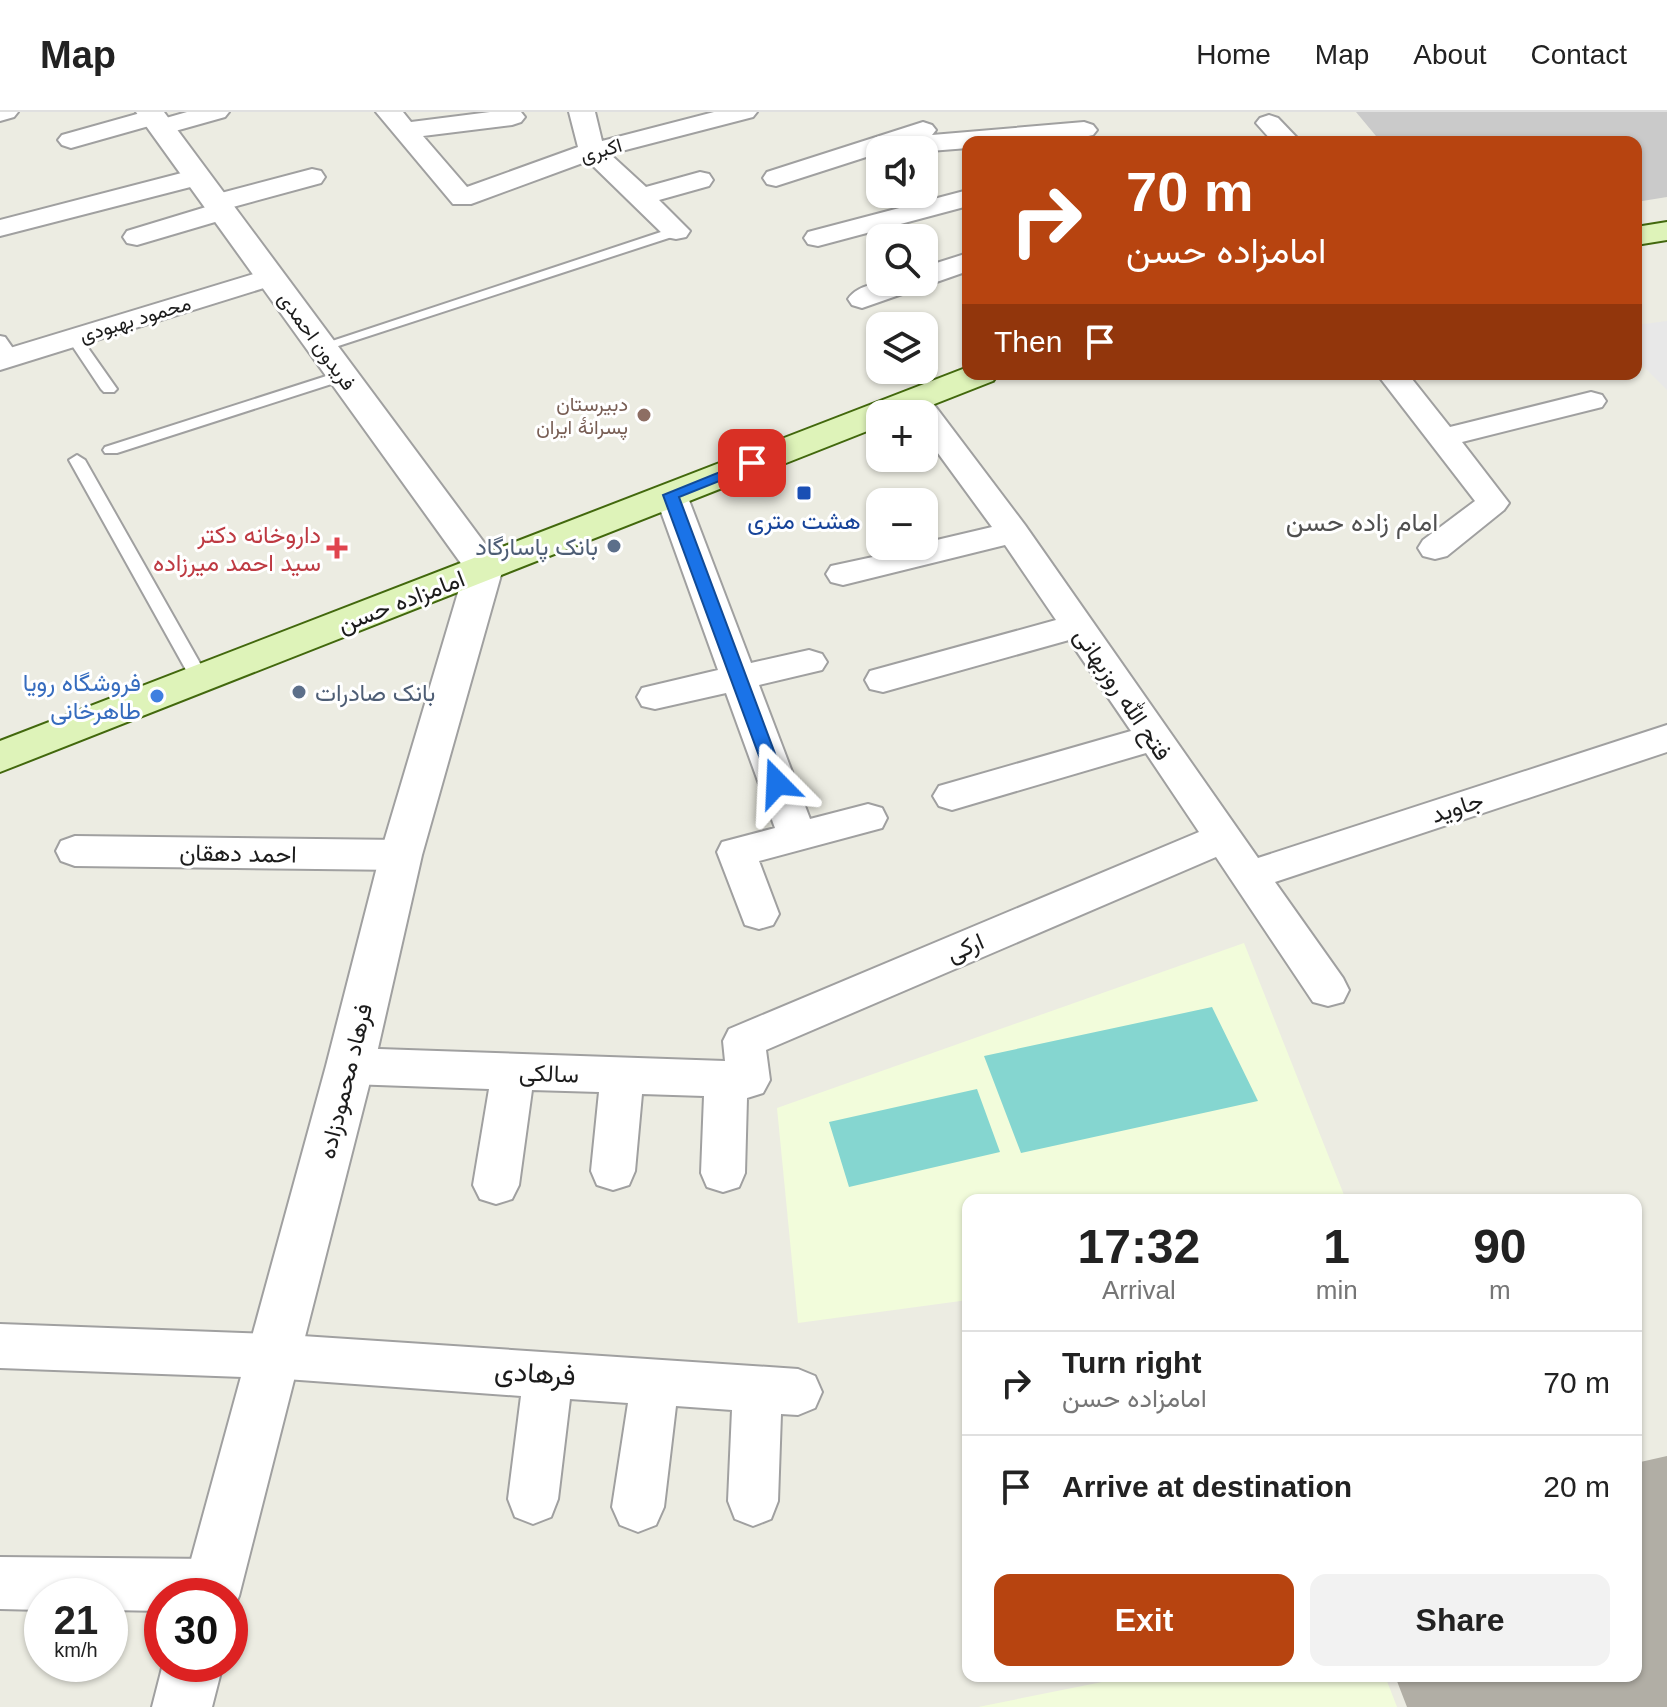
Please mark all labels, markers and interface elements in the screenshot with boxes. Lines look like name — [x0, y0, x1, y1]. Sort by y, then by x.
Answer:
text: Map — [40, 34, 116, 76]
text: Home — [1196, 39, 1271, 70]
text: Map — [1315, 39, 1369, 70]
text: About — [1413, 39, 1487, 70]
text: Contact — [1531, 39, 1627, 70]
street label: اکبری — [578, 134, 625, 168]
map controls — [866, 136, 938, 560]
button: sound — [866, 136, 938, 208]
text: 70 m — [1126, 160, 1254, 223]
icon: right — [994, 168, 1098, 272]
button: search — [866, 224, 938, 296]
text: امامزاده حسن — [1126, 230, 1326, 271]
street label: فریدون احمدی — [272, 288, 360, 396]
street label: محمود بهبودی — [77, 292, 194, 348]
button: layers — [866, 312, 938, 384]
icon: arrive — [1078, 320, 1122, 364]
text: Then — [994, 325, 1062, 358]
place label: دبیرستان پسرانهٔ ایران — [536, 393, 628, 441]
button: + — [866, 400, 938, 472]
marker: دبیرستان پسرانهٔ ایران — [635, 406, 653, 424]
pin — [718, 429, 786, 497]
icon: arrive — [730, 441, 774, 485]
marker: هشت متری — [795, 484, 813, 502]
button: − — [866, 488, 938, 560]
place label: هشت متری — [747, 507, 861, 536]
district label: امام زاده حسن — [1286, 507, 1438, 539]
place label: داروخانه دکتر سید احمد میرزاده — [153, 521, 321, 578]
place label: بانک پاسارگاد — [475, 533, 598, 563]
marker: بانک پاسارگاد — [605, 537, 623, 555]
marker: داروخانه دکتر سید احمد میرزاده — [328, 539, 346, 557]
street label: امامزاده حسن — [334, 564, 469, 639]
street label: فتح الله روزبهانی — [1066, 623, 1177, 767]
place label: فروشگاه رویا طاهرخانی — [23, 669, 141, 726]
place label: بانک صادرات — [315, 679, 435, 708]
marker: بانک صادرات — [290, 683, 308, 701]
marker: فروشگاه رویا طاهرخانی — [148, 687, 166, 705]
position arrow — [735, 741, 819, 825]
street label: جاوید — [1427, 786, 1487, 830]
street label: احمد دهقان — [179, 838, 297, 868]
street label: ارکی — [942, 927, 988, 969]
street label: فرهاد محمودزاده — [313, 1000, 379, 1162]
street label: سالکی — [519, 1058, 579, 1089]
text: 17:32 — [1077, 1220, 1200, 1273]
text: 1 — [1323, 1220, 1350, 1273]
text: 90 — [1473, 1220, 1527, 1273]
text: Arrival — [1102, 1275, 1176, 1305]
text: min — [1316, 1275, 1358, 1305]
text: m — [1489, 1275, 1511, 1305]
text: Turn right — [1062, 1346, 1201, 1379]
street label: فرهادی — [493, 1355, 577, 1393]
icon: right — [994, 1361, 1038, 1405]
text: 70 m — [1543, 1366, 1610, 1399]
text: امامزاده حسن — [1062, 1383, 1207, 1413]
icon: arrive — [994, 1465, 1038, 1509]
text: Arrive at destination — [1062, 1470, 1352, 1503]
text: 20 m — [1543, 1470, 1610, 1503]
button: Exit — [994, 1574, 1294, 1666]
button: Share — [1310, 1574, 1610, 1666]
speed limit sign: 30 — [144, 1578, 248, 1682]
text: 21 — [54, 1598, 98, 1642]
text: km/h — [54, 1639, 98, 1661]

